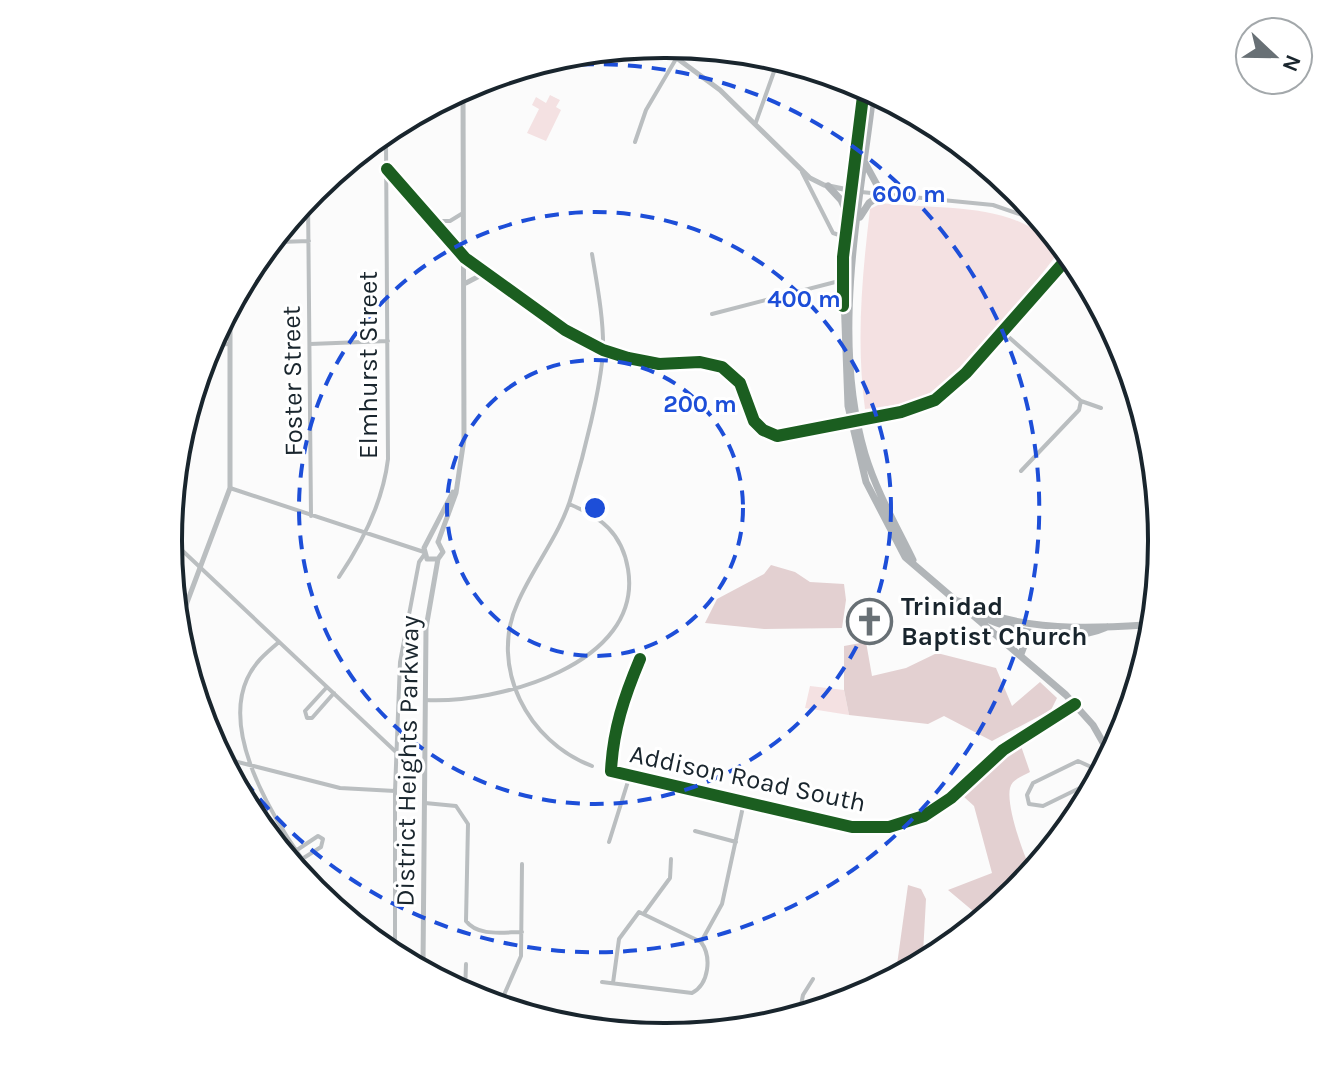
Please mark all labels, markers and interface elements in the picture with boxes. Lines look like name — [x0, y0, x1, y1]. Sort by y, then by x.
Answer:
north arrow — [1234, 16, 1314, 96]
text: N — [1277, 51, 1307, 75]
text: 600 m — [872, 180, 946, 208]
street label: Elmhurst Street — [353, 271, 384, 459]
text: 400 m — [767, 285, 841, 313]
street label: Foster Street — [276, 305, 309, 457]
text: 200 m — [663, 390, 737, 418]
centre of rings — [581, 494, 609, 522]
place label: Trinidad Baptist Church — [901, 591, 1087, 652]
church icon: Trinidad Baptist Church — [846, 597, 894, 645]
street label: District Heights Parkway — [389, 615, 426, 907]
street label: Addison Road South — [627, 738, 869, 819]

